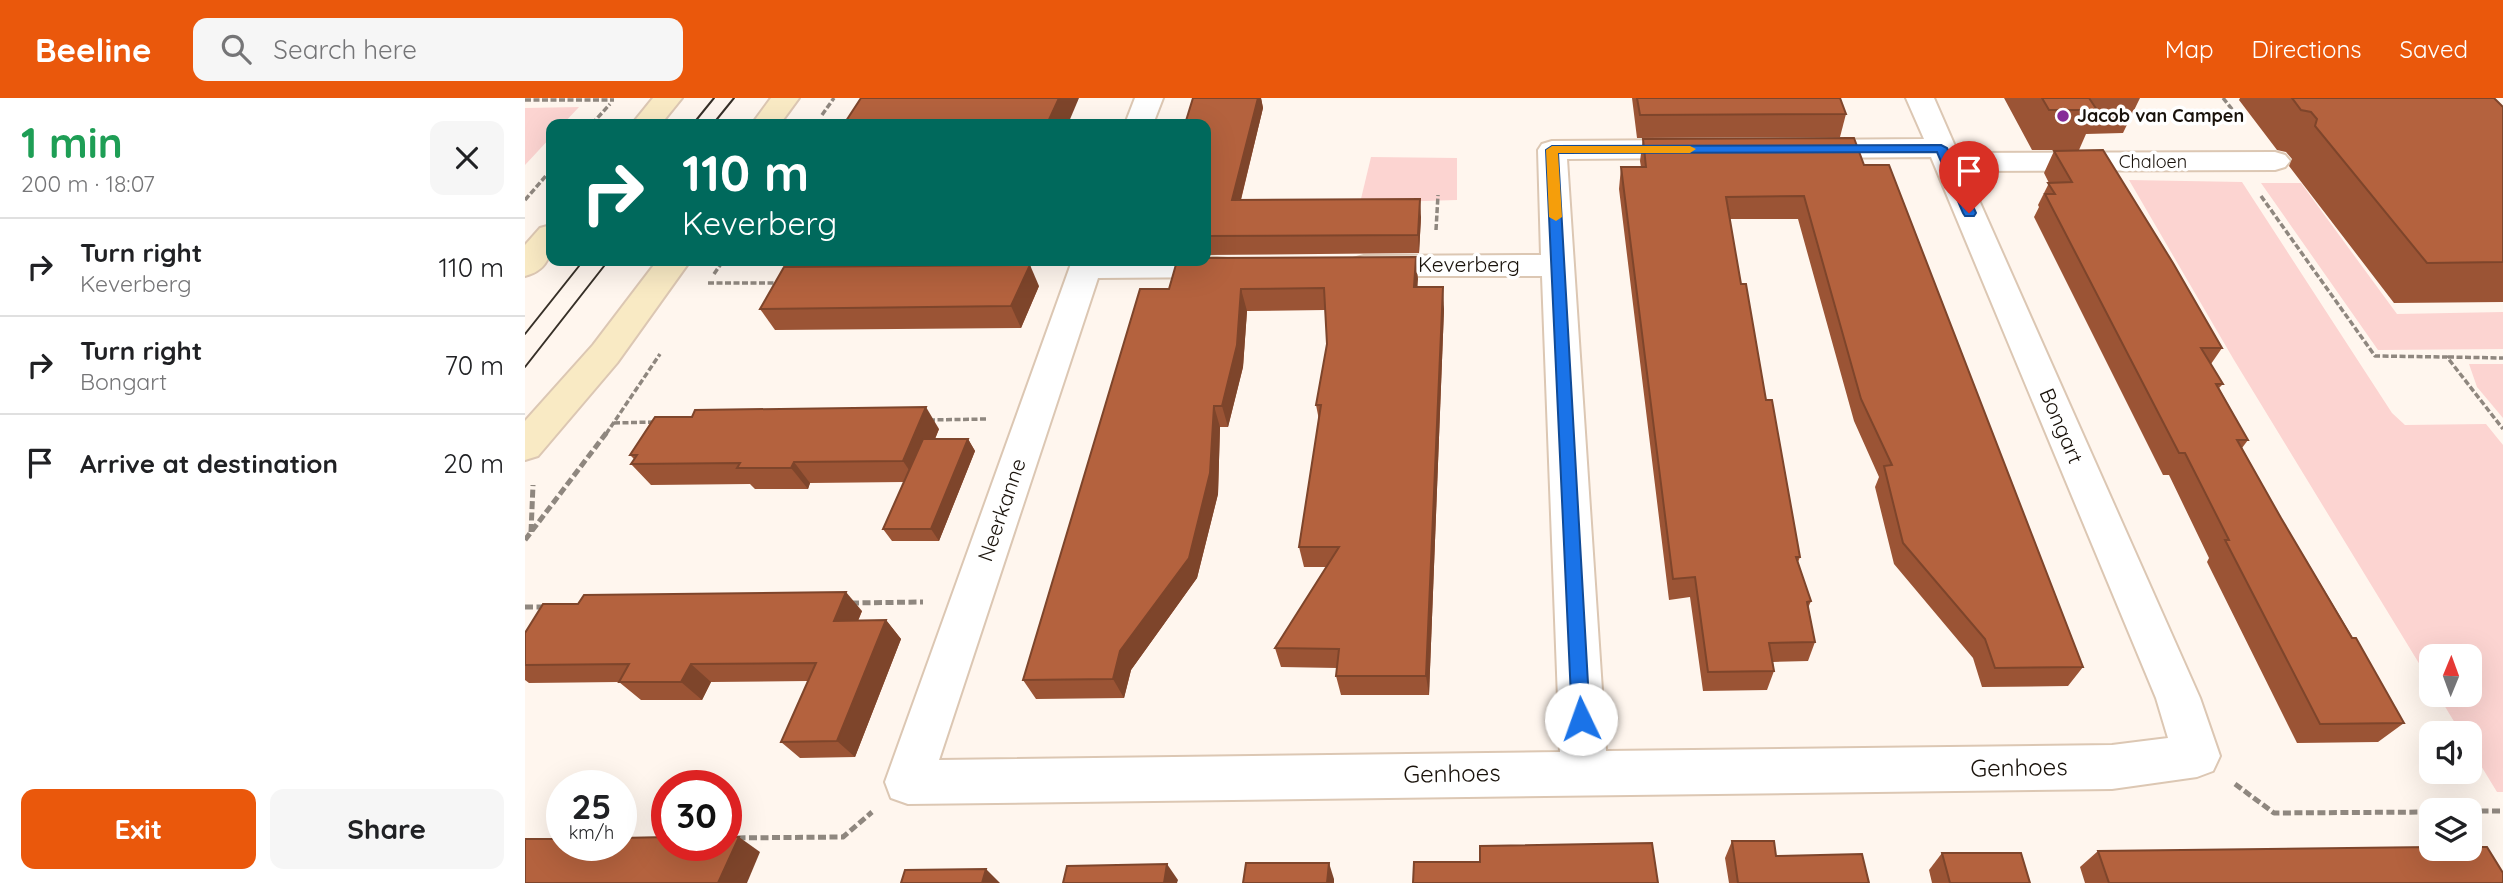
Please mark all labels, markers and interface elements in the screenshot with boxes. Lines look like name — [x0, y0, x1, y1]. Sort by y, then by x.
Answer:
search box — [193, 18, 683, 81]
text: Beeline — [35, 29, 151, 70]
icon: search — [217, 30, 255, 68]
text: Search here — [273, 33, 417, 66]
text: Map — [2165, 34, 2214, 64]
text: Directions — [2252, 34, 2362, 64]
text: Saved — [2400, 34, 2468, 64]
place label: Jacob van Campen — [2077, 104, 2244, 127]
marker: Jacob van Campen — [2055, 108, 2071, 124]
text: 1 min — [21, 116, 123, 169]
button: close — [430, 121, 504, 195]
pin — [1939, 141, 1999, 213]
text: 110 m — [682, 142, 809, 203]
icon: right — [567, 147, 658, 238]
street label: Chaloen — [2119, 150, 2187, 173]
icon: arrive — [1950, 152, 1988, 190]
text: 200 m · 18:07 — [21, 169, 155, 198]
text: Keverberg — [682, 203, 837, 243]
text: Turn right — [80, 236, 202, 269]
icon: right — [21, 248, 59, 286]
text: 110 m — [438, 251, 504, 284]
street label: Keverberg — [1418, 251, 1520, 277]
text: Keverberg — [80, 269, 192, 298]
text: Turn right — [80, 334, 202, 367]
icon: right — [21, 346, 59, 384]
text: 70 m — [444, 349, 504, 382]
text: Bongart — [80, 367, 167, 396]
street label: Bongart — [2034, 384, 2089, 467]
icon: arrive — [21, 444, 59, 482]
text: Arrive at destination — [80, 447, 338, 480]
text: 20 m — [443, 447, 504, 480]
street label: Neerkanne — [971, 455, 1031, 565]
north arrow — [2419, 644, 2481, 707]
map controls — [2419, 644, 2482, 861]
position arrow — [1544, 682, 1618, 756]
button: sound — [2419, 721, 2482, 784]
street label: Genhoes — [1970, 751, 2068, 783]
street label: Genhoes — [1403, 757, 1501, 789]
speed limit sign: 30 — [651, 770, 742, 861]
text: 25 — [571, 784, 612, 828]
button: Exit — [21, 789, 256, 869]
button: Share — [270, 789, 504, 869]
button: layers — [2419, 798, 2482, 861]
text: km/h — [569, 821, 614, 844]

